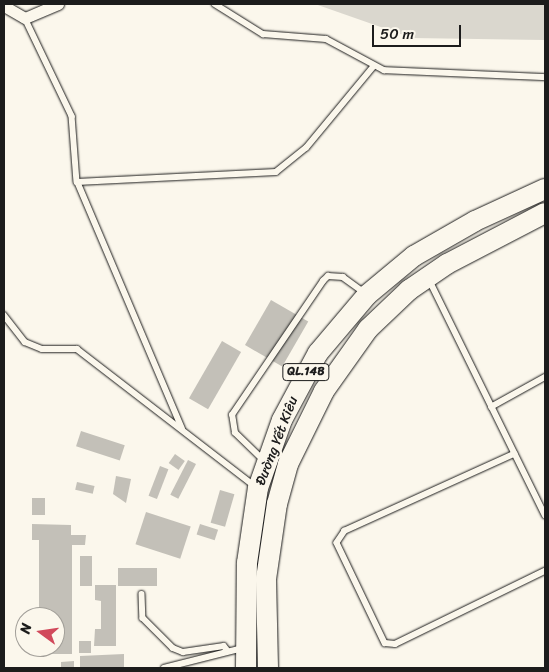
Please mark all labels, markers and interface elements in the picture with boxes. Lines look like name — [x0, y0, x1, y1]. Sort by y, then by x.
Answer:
scale bar — [374, 15, 463, 47]
text: 50 m — [380, 21, 414, 47]
road number: QL.14B — [282, 362, 330, 382]
street label: Đường Yết Kiêu — [252, 394, 302, 488]
north arrow — [15, 607, 65, 657]
text: N — [13, 621, 39, 636]

